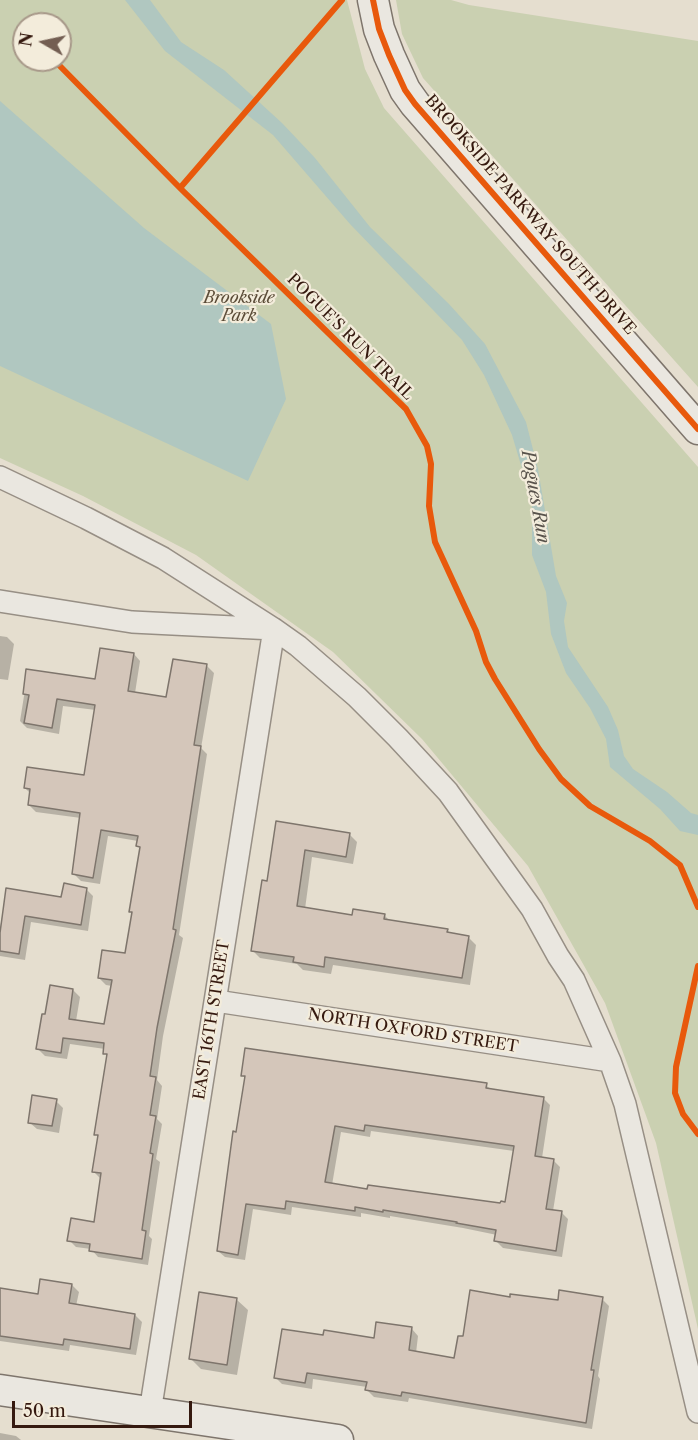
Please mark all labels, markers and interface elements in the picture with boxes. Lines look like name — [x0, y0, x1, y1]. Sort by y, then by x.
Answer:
north arrow — [12, 12, 72, 72]
text: N — [15, 31, 37, 48]
street label: BROOKSIDE PARKWAY SOUTH DRIVE — [421, 91, 639, 339]
street label: POGUE'S RUN TRAIL — [283, 270, 417, 404]
park label: Brookside Park — [203, 288, 275, 326]
water label: Pogues Run — [516, 449, 554, 545]
street label: EAST 16TH STREET — [190, 939, 234, 1101]
street label: NORTH OXFORD STREET — [307, 1005, 519, 1057]
scale bar — [15, 1389, 195, 1427]
text: 50 m — [23, 1400, 66, 1422]

